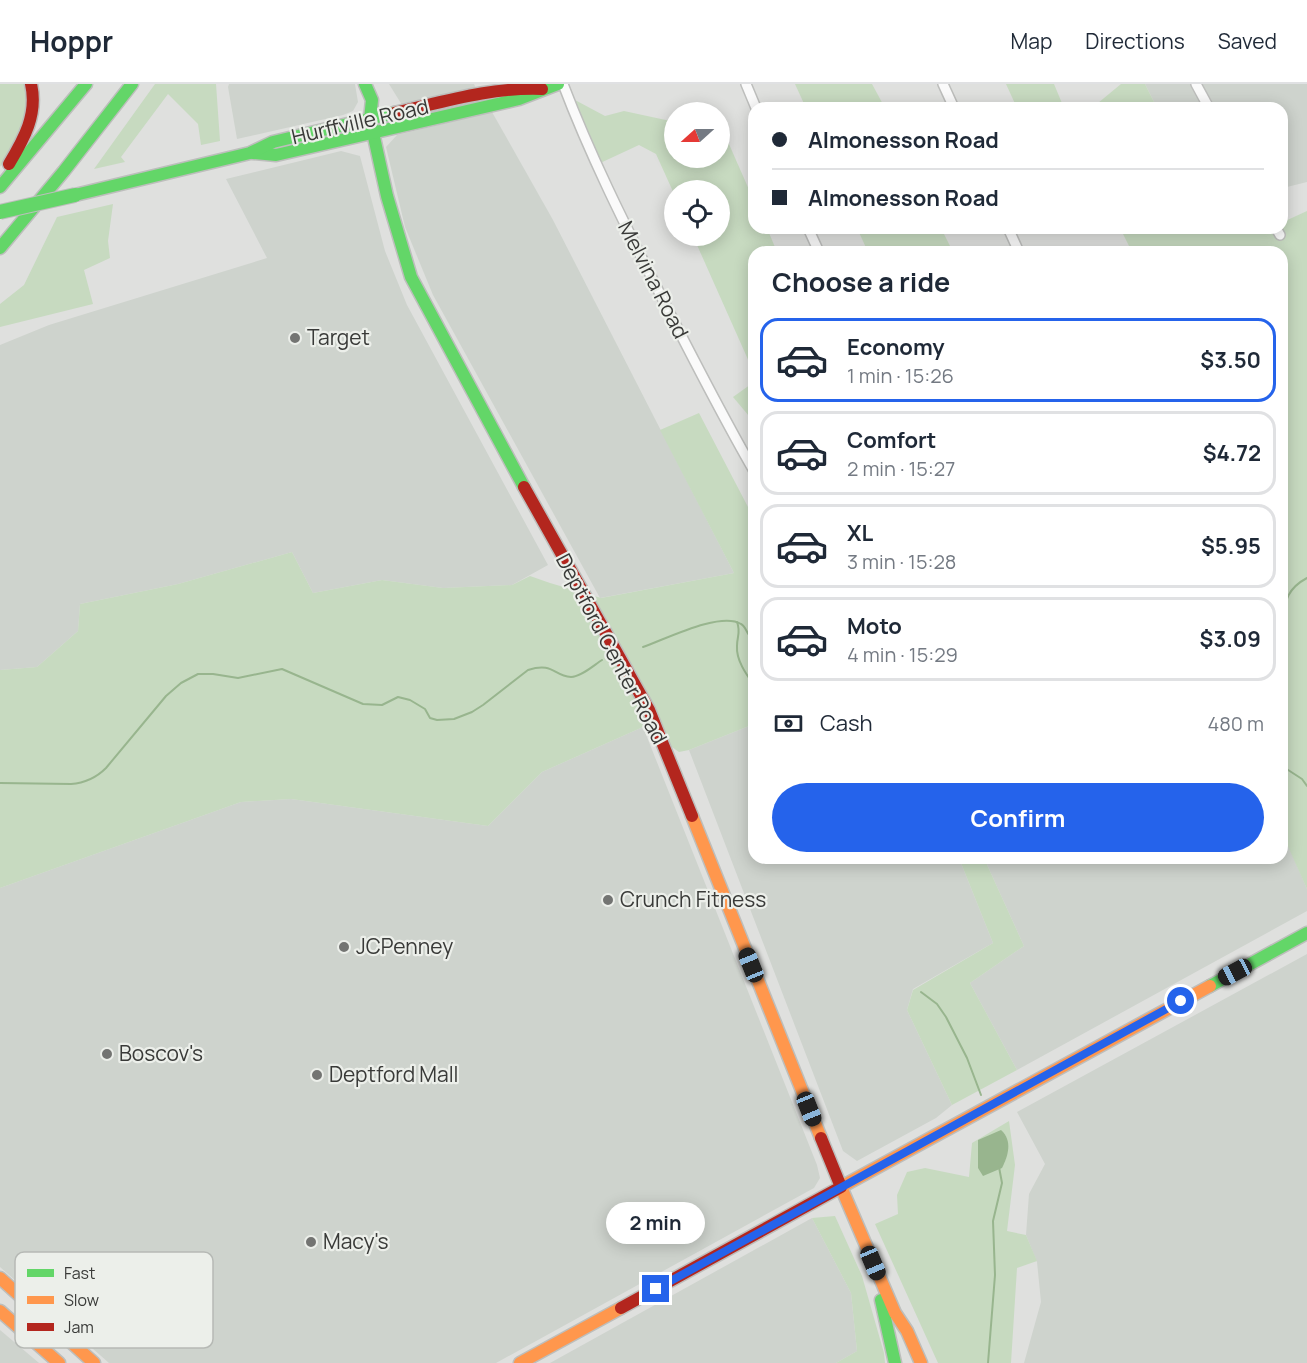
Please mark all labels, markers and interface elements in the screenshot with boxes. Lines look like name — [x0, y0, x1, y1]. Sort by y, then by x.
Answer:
text: Hoppr — [30, 22, 113, 60]
text: Map — [1011, 27, 1052, 55]
text: Directions — [1085, 27, 1185, 55]
text: Saved — [1218, 27, 1277, 55]
street label: Hurffville Road — [288, 92, 431, 150]
north arrow — [664, 102, 730, 168]
map controls — [664, 102, 730, 246]
text: Almonesson Road — [808, 125, 999, 155]
button: locate — [664, 180, 730, 246]
text: Almonesson Road — [808, 183, 999, 213]
street label: Melvina Road — [612, 216, 696, 343]
text: Choose a ride — [772, 263, 950, 300]
place label: Target — [307, 323, 370, 351]
marker: Target — [288, 331, 302, 345]
text: Economy — [847, 332, 945, 362]
icon: car — [775, 333, 829, 387]
text: $3.50 — [1200, 345, 1261, 375]
text: 1 min · 15:26 — [847, 362, 954, 389]
text: Comfort — [847, 425, 936, 455]
icon: car — [775, 426, 829, 480]
text: $4.72 — [1203, 438, 1261, 468]
text: 2 min · 15:27 — [847, 455, 955, 482]
text: XL — [847, 518, 873, 548]
icon: car — [775, 519, 829, 573]
text: $5.95 — [1201, 531, 1261, 561]
text: 3 min · 15:28 — [847, 548, 956, 575]
street label: Deptford Center Road — [550, 549, 674, 749]
text: Moto — [847, 611, 902, 641]
icon: car — [775, 612, 829, 666]
text: $3.09 — [1200, 624, 1261, 654]
text: 4 min · 15:29 — [847, 641, 958, 668]
icon: cash — [772, 707, 805, 740]
text: Cash — [820, 708, 873, 738]
text: 480 m — [1207, 710, 1264, 737]
button: Confirm — [772, 783, 1264, 852]
place label: Crunch Fitness — [620, 885, 766, 913]
marker: Crunch Fitness — [601, 893, 615, 907]
place label: JCPenney — [356, 932, 453, 960]
marker: JCPenney — [337, 940, 351, 954]
car — [736, 945, 766, 985]
car — [1215, 956, 1255, 988]
route start — [1167, 987, 1194, 1014]
place label: Boscov's — [119, 1039, 203, 1067]
marker: Boscov's — [100, 1047, 114, 1061]
place label: Deptford Mall — [329, 1060, 458, 1088]
marker: Deptford Mall — [310, 1068, 324, 1082]
car — [794, 1089, 824, 1129]
callout: 2 min — [606, 1202, 706, 1244]
text: 2 min — [629, 1209, 682, 1236]
place label: Macy's — [323, 1227, 388, 1255]
marker: Macy's — [304, 1235, 318, 1249]
car — [858, 1243, 888, 1283]
legend — [15, 1252, 213, 1348]
text: Fast — [64, 1262, 95, 1284]
route end — [642, 1275, 669, 1302]
text: Slow — [64, 1289, 99, 1311]
text: Jam — [64, 1316, 94, 1338]

